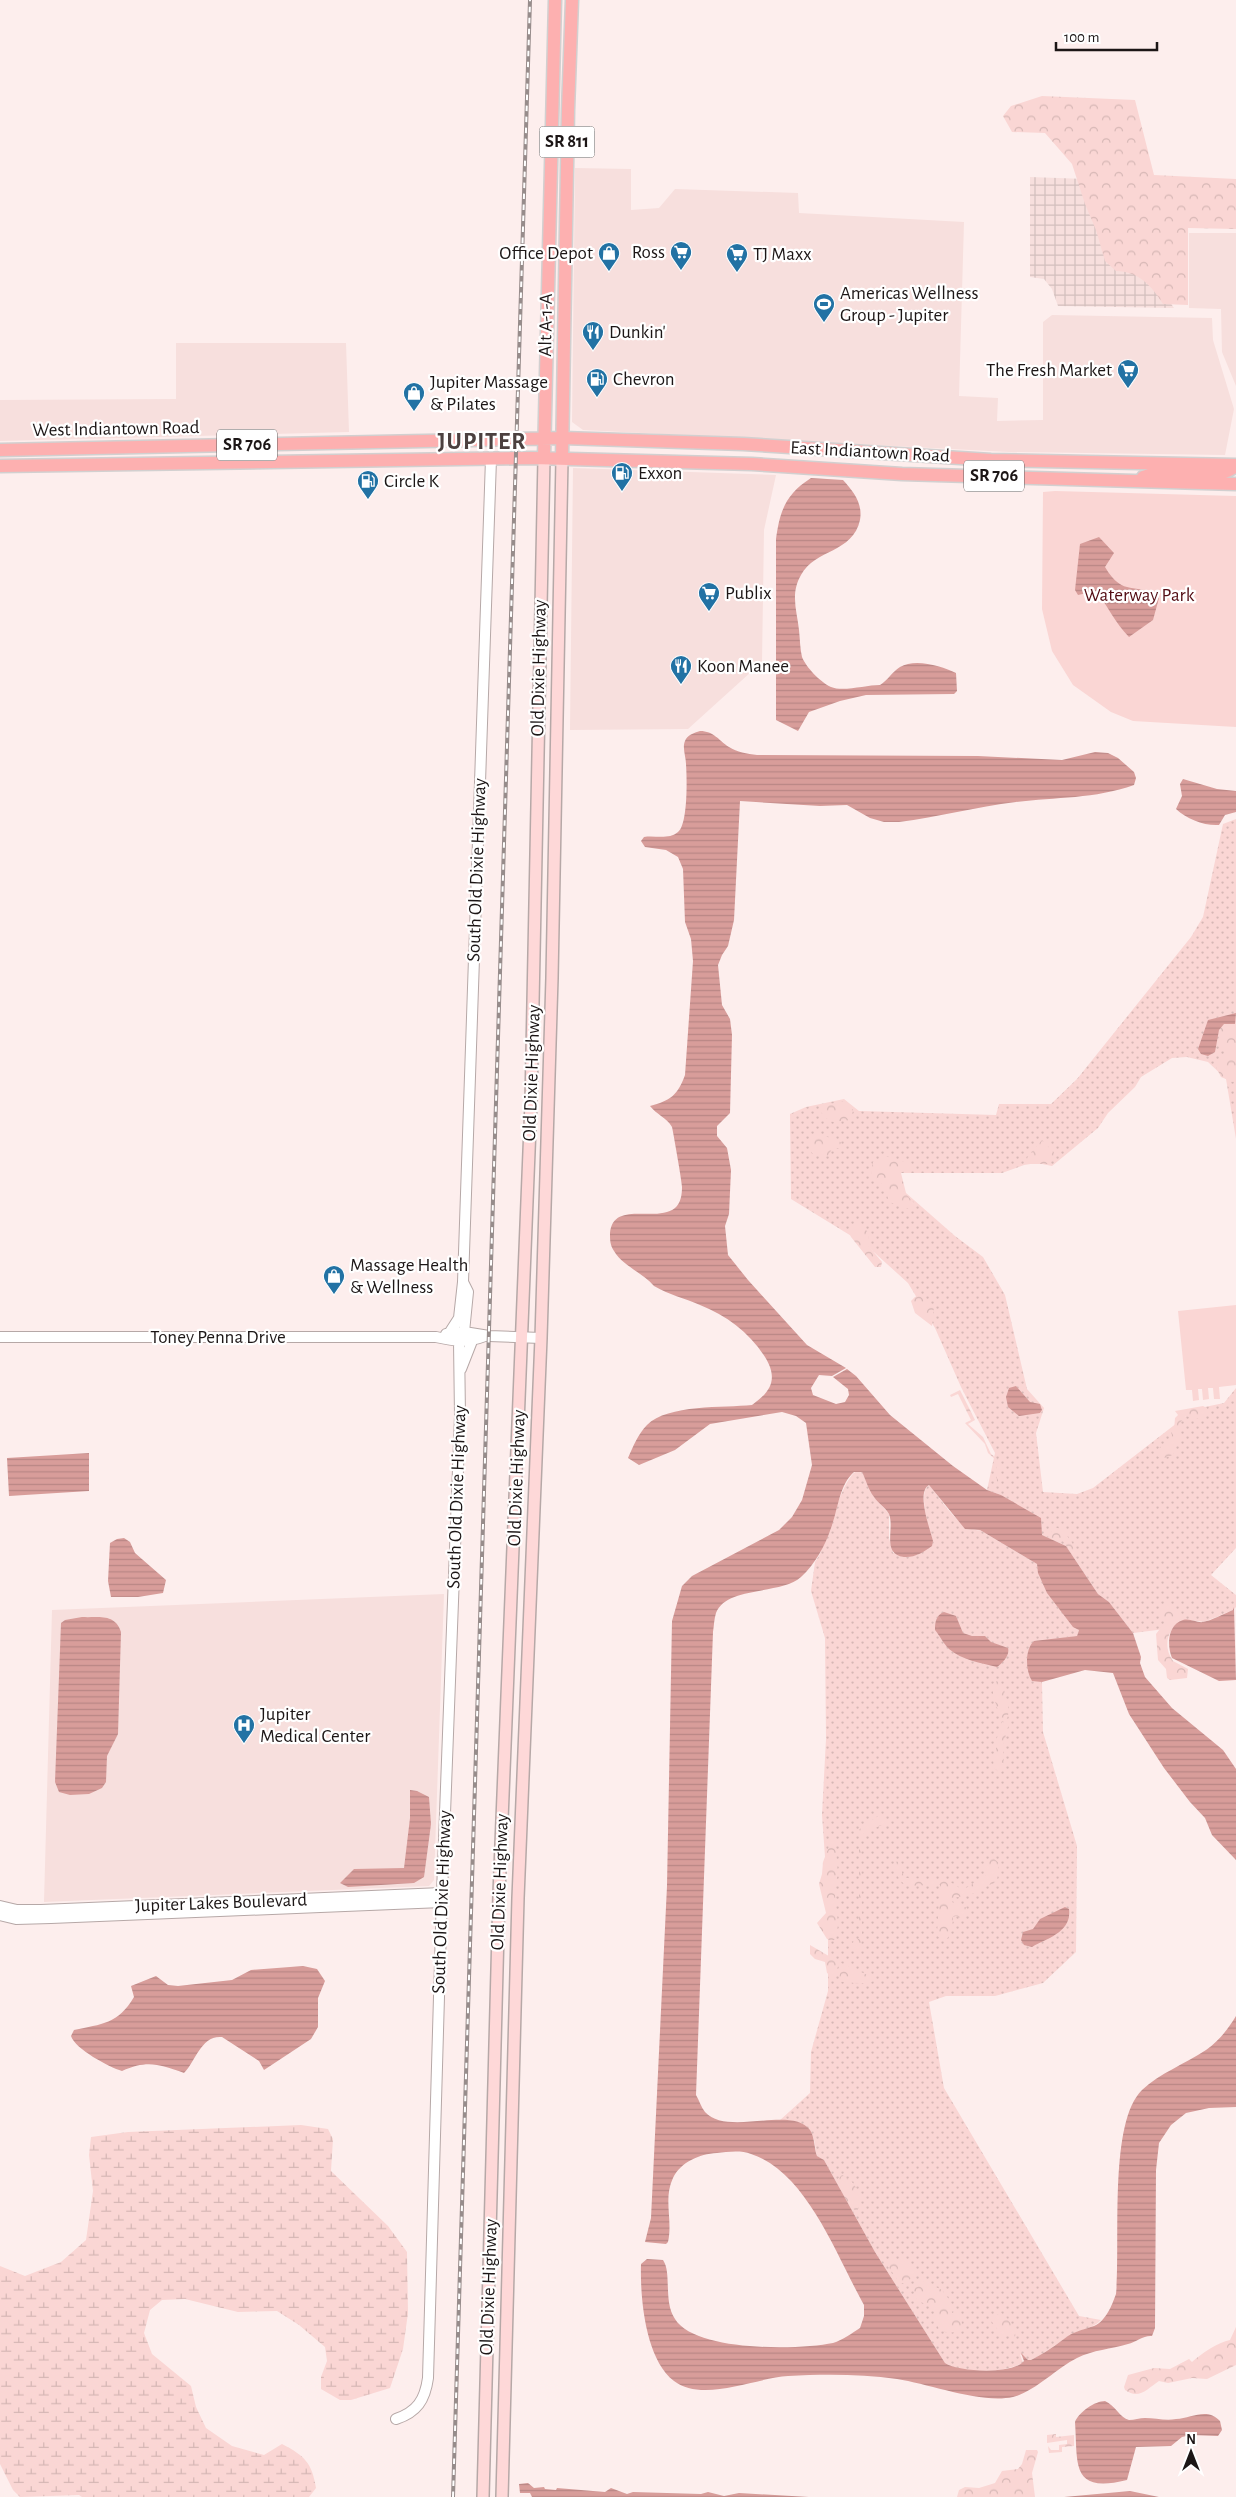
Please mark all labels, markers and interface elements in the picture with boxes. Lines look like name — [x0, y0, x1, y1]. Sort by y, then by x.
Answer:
scale bar — [1056, 20, 1157, 52]
text: 100 m — [1064, 30, 1099, 45]
road number: SR 811 — [540, 126, 594, 158]
supermarket icon: Ross — [669, 240, 693, 271]
shop icon: Office Depot — [597, 241, 621, 272]
supermarket icon: TJ Maxx — [725, 242, 749, 273]
place label: Ross — [632, 243, 665, 262]
place label: Office Depot — [499, 244, 593, 263]
place label: TJ Maxx — [753, 245, 811, 264]
place label: Americas Wellness Group - Jupiter — [840, 284, 978, 325]
sports icon: Americas Wellness Group - Jupiter — [812, 292, 836, 323]
street label: Alt A-1-A — [536, 293, 556, 357]
restaurant icon: Dunkin' — [581, 320, 605, 351]
place label: Dunkin' — [609, 323, 666, 342]
supermarket icon: The Fresh Market — [1116, 358, 1140, 389]
place label: The Fresh Market — [986, 361, 1112, 380]
fuel station icon: Chevron — [585, 367, 609, 398]
place label: Chevron — [613, 370, 675, 389]
place label: Jupiter Massage & Pilates — [430, 373, 548, 414]
shop icon: Jupiter Massage & Pilates — [402, 381, 426, 412]
street label: West Indiantown Road — [32, 418, 200, 440]
road number: SR 706 — [217, 430, 277, 460]
district label: JUPITER — [438, 430, 526, 454]
street label: East Indiantown Road — [790, 438, 950, 466]
fuel station icon: Exxon — [610, 461, 634, 492]
road number: SR 706 — [964, 461, 1024, 492]
place label: Exxon — [638, 464, 682, 483]
fuel station icon: Circle K — [356, 469, 380, 500]
place label: Circle K — [384, 472, 439, 491]
supermarket icon: Publix — [697, 581, 721, 612]
place label: Publix — [725, 584, 772, 603]
park label: Waterway Park — [1084, 586, 1195, 605]
street label: Old Dixie Highway — [528, 599, 550, 737]
restaurant icon: Koon Manee — [669, 654, 693, 685]
place label: Koon Manee — [697, 657, 789, 676]
street label: South Old Dixie Highway — [464, 778, 490, 962]
street label: Old Dixie Highway — [520, 1004, 544, 1142]
place label: Massage Health & Wellness — [350, 1256, 468, 1297]
shop icon: Massage Health & Wellness — [322, 1264, 346, 1295]
street label: Toney Penna Drive — [150, 1328, 286, 1347]
street label: South Old Dixie Highway — [444, 1405, 470, 1589]
street label: Old Dixie Highway — [505, 1409, 529, 1547]
place label: Jupiter Medical Center — [260, 1705, 370, 1746]
hospital icon: Jupiter Medical Center — [232, 1713, 256, 1744]
street label: South Old Dixie Highway — [429, 1810, 455, 1994]
street label: Old Dixie Highway — [488, 1813, 512, 1951]
street label: Jupiter Lakes Boulevard — [135, 1890, 308, 1915]
street label: Old Dixie Highway — [477, 2218, 501, 2356]
north arrow — [1166, 2427, 1216, 2477]
text: N — [1186, 2433, 1196, 2447]

